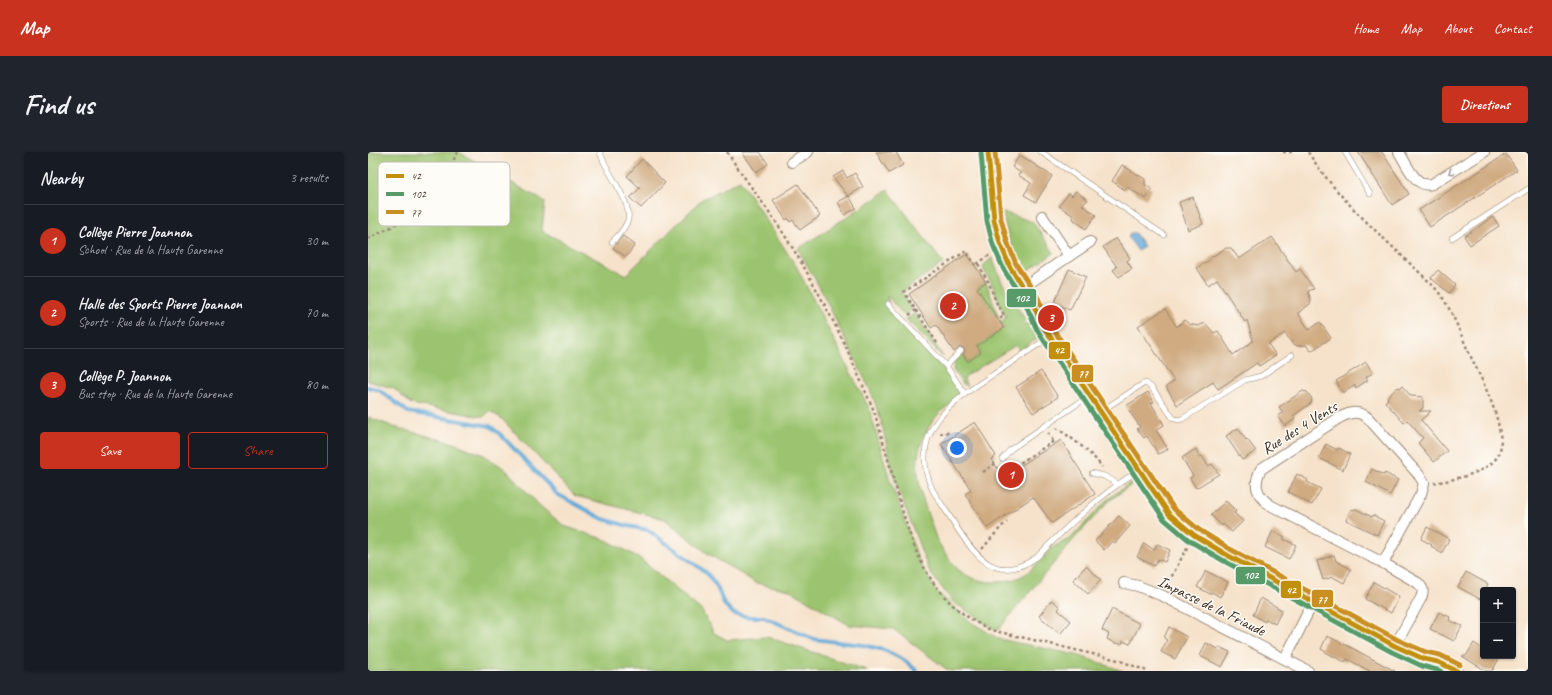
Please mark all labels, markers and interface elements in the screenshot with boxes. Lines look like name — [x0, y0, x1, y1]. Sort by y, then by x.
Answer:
text: Map — [20, 16, 50, 40]
text: Home — [1353, 20, 1379, 37]
text: Map — [1401, 20, 1422, 37]
text: About — [1444, 20, 1472, 37]
text: Contact — [1494, 20, 1532, 37]
button: Directions — [1442, 86, 1528, 123]
text: Find us — [24, 87, 94, 122]
legend — [378, 162, 510, 226]
text: Nearby — [40, 168, 83, 189]
one-way arrow — [1448, 168, 1455, 175]
text: 42 — [411, 169, 422, 183]
text: 3 results — [290, 170, 328, 186]
text: 102 — [411, 187, 427, 201]
text: 77 — [411, 205, 422, 219]
text: Collège Pierre Joannon — [78, 223, 192, 242]
text: 1 — [50, 233, 56, 249]
text: 30 m — [306, 233, 328, 249]
text: School · Rue de la Haute Garenne — [78, 242, 222, 258]
line badge: 102 — [1006, 288, 1037, 308]
pin: 2 — [940, 291, 966, 321]
text: 102 — [1015, 291, 1030, 305]
text: Halle des Sports Pierre Joannon — [78, 295, 242, 314]
pin: 3 — [1038, 303, 1064, 333]
text: 2 — [50, 305, 56, 321]
text: 70 m — [306, 305, 328, 321]
text: Sports · Rue de la Haute Garenne — [78, 314, 224, 330]
line badge: 42 — [1048, 341, 1071, 360]
text: 42 — [1054, 343, 1065, 357]
line badge: 77 — [1071, 364, 1094, 383]
text: 77 — [1078, 366, 1089, 380]
text: Collège P. Joannon — [78, 367, 171, 386]
text: 3 — [50, 377, 56, 393]
text: 80 m — [306, 377, 328, 393]
text: Bus stop · Rue de la Haute Garenne — [78, 386, 232, 402]
street label: Rue des 4 Vents — [1258, 396, 1342, 459]
button: Save — [40, 432, 180, 469]
button: Share — [188, 432, 328, 469]
your location — [947, 438, 967, 458]
pin: 1 — [998, 460, 1024, 490]
line badge: 102 — [1235, 566, 1266, 585]
text: 102 — [1244, 568, 1259, 582]
street label: Impasse de la Friaude — [1155, 571, 1270, 641]
line badge: 42 — [1280, 580, 1302, 599]
text: 42 — [1286, 583, 1297, 597]
map controls — [1480, 587, 1516, 659]
button: + — [1480, 587, 1516, 623]
line badge: 77 — [1311, 589, 1334, 608]
text: 77 — [1317, 592, 1328, 606]
button: − — [1480, 623, 1516, 659]

